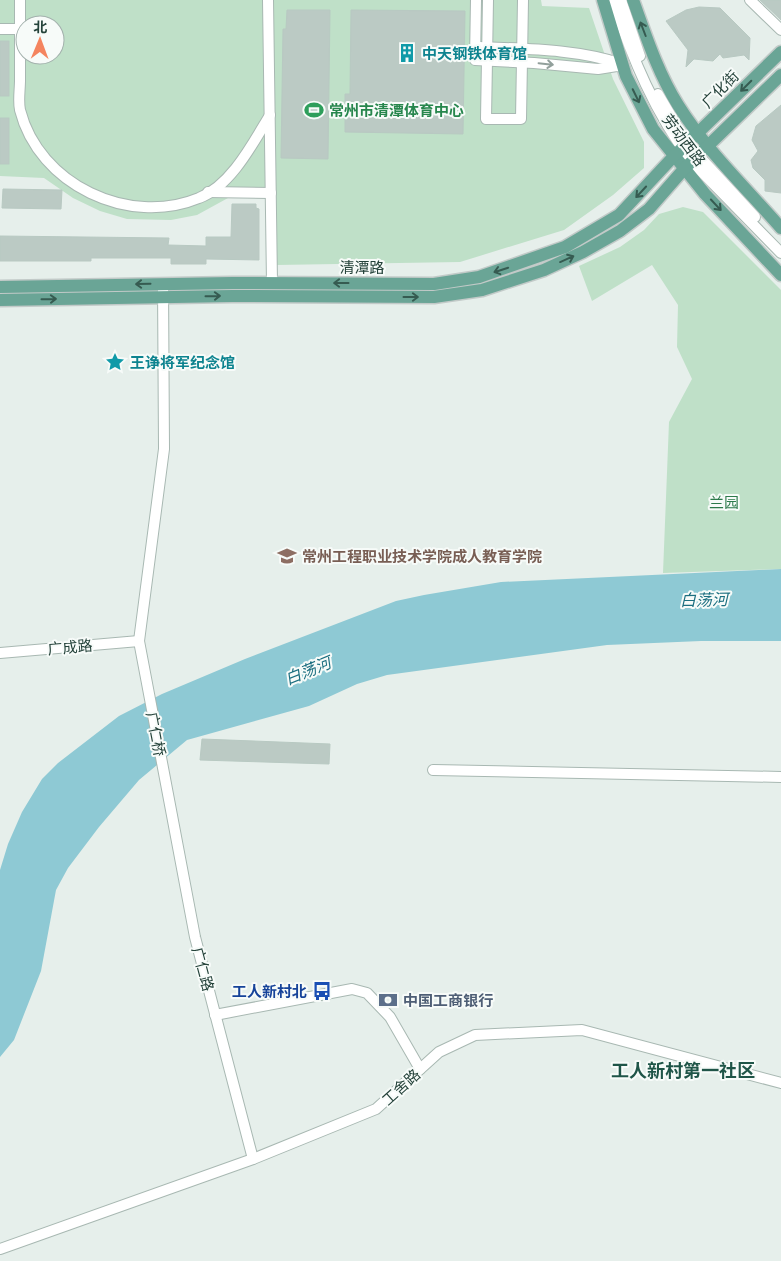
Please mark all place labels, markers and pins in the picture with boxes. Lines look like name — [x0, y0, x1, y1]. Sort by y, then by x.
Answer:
building icon: 中天钢铁体育馆 — [396, 42, 418, 64]
place label: 中天钢铁体育馆 — [422, 44, 527, 63]
sports icon: 常州市清潭体育中心 — [303, 99, 325, 121]
place label: 常州市清潭体育中心 — [329, 101, 464, 120]
place icon: 王诤将军纪念馆 — [104, 351, 126, 373]
place label: 王诤将军纪念馆 — [130, 353, 235, 372]
school or university icon: 常州工程职业技术学院成人教育学院 — [276, 545, 298, 567]
place label: 常州工程职业技术学院成人教育学院 — [302, 547, 542, 566]
bus stop icon: 工人新村北 — [311, 980, 333, 1002]
place label: 工人新村北 — [232, 982, 307, 1001]
bank icon: 中国工商银行 — [377, 989, 399, 1011]
place label: 中国工商银行 — [403, 991, 493, 1010]

